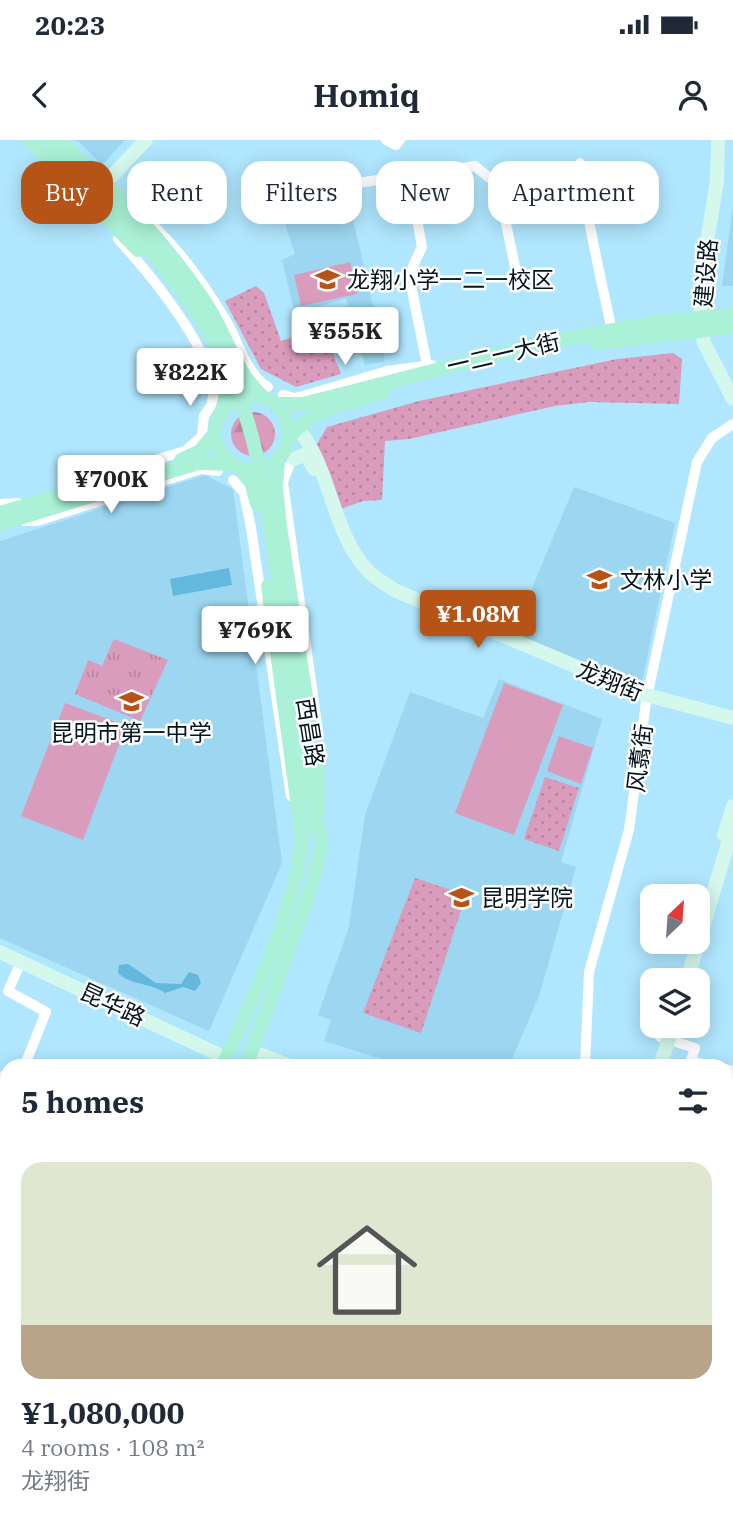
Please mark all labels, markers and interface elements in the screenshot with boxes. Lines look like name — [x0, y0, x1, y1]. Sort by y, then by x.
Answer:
text: 20:23 — [35, 8, 105, 42]
text: Homiq — [313, 74, 420, 116]
icon: back — [21, 76, 59, 114]
icon: person — [674, 76, 712, 114]
chip: Buy — [21, 161, 113, 224]
chip: Rent — [127, 161, 227, 224]
chip: Filters — [241, 161, 362, 224]
chip: New — [376, 161, 474, 224]
chip: Apartment — [488, 161, 659, 224]
street label: 建设路 — [687, 237, 723, 309]
place label: 龙翔小学一二一校区 — [347, 264, 554, 294]
school or university icon: 龙翔小学一二一校区 — [313, 265, 341, 293]
pin: ¥555K — [296, 308, 394, 367]
text: ¥555K — [308, 315, 382, 345]
street label: 一二一大街 — [444, 325, 562, 381]
pin: ¥822K — [141, 348, 239, 408]
text: ¥822K — [153, 356, 227, 386]
pin: ¥700K — [62, 456, 160, 515]
text: ¥700K — [74, 463, 148, 493]
place label: 文林小学 — [620, 564, 712, 594]
school or university icon: 文林小学 — [586, 565, 614, 593]
pin: ¥1.08M — [421, 590, 535, 650]
text: ¥1.08M — [436, 598, 520, 628]
pin: ¥769K — [206, 606, 304, 666]
text: ¥769K — [218, 614, 292, 644]
street label: 龙翔街 — [572, 653, 648, 707]
school or university icon: 昆明市第一中学 — [117, 688, 145, 716]
street label: 西昌路 — [291, 696, 331, 768]
place label: 昆明市第一中学 — [51, 717, 212, 747]
street label: 风翥街 — [620, 722, 658, 794]
place label: 昆明学院 — [481, 882, 573, 912]
school or university icon: 昆明学院 — [447, 883, 475, 911]
north arrow — [640, 884, 710, 954]
map controls — [640, 884, 710, 1038]
button: layers — [640, 968, 710, 1038]
street label: 昆华路 — [75, 976, 151, 1032]
text: 5 homes — [21, 1082, 144, 1121]
icon: filters — [674, 1082, 712, 1120]
icon: home — [304, 1207, 430, 1333]
text: ¥1,080,000 — [21, 1393, 184, 1432]
text: 4 rooms · 108 m² — [21, 1432, 204, 1462]
text: 龙翔街 — [21, 1465, 90, 1495]

